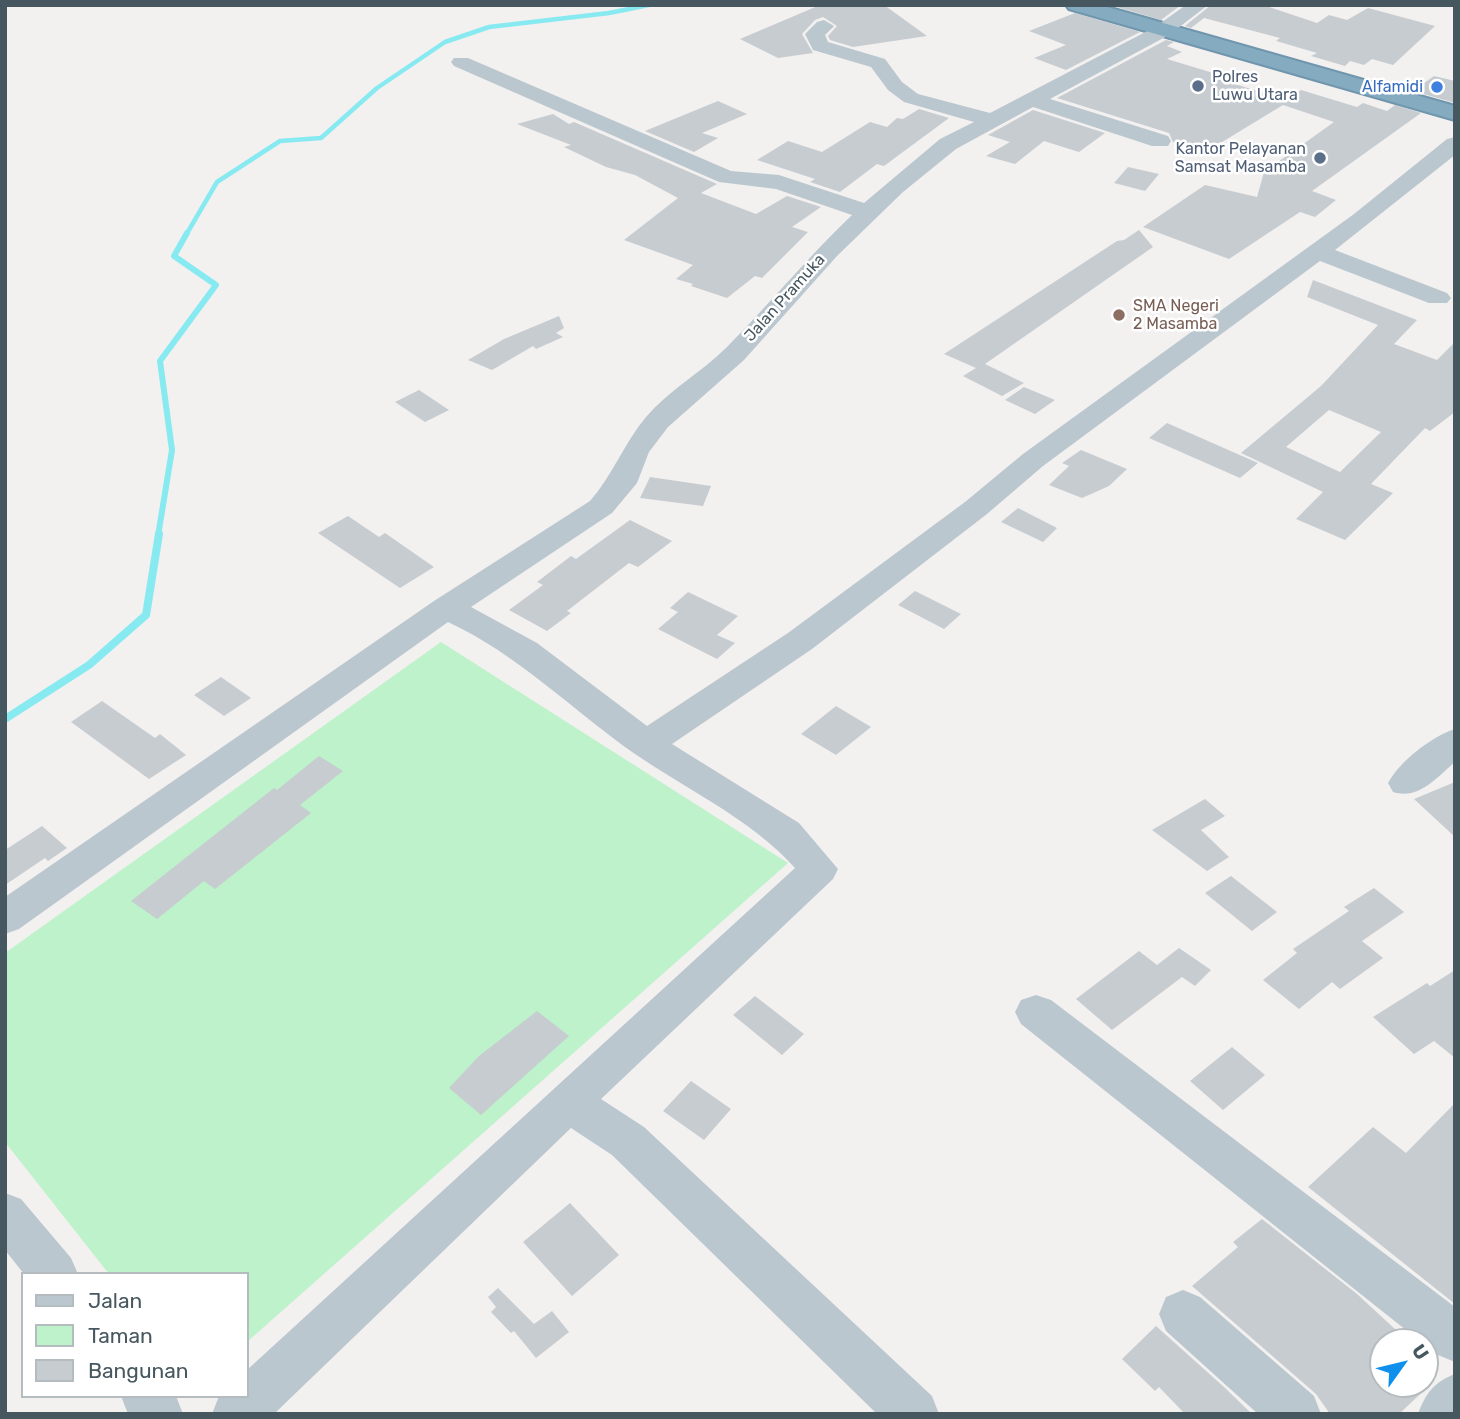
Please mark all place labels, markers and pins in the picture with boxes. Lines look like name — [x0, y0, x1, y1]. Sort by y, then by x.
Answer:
place label: Polres Luwu Utara — [1212, 67, 1298, 105]
place label: Alfamidi — [1362, 77, 1423, 97]
marker: Polres Luwu Utara — [1190, 78, 1206, 94]
marker: Alfamidi — [1429, 79, 1445, 95]
place label: Kantor Pelayanan Samsat Masamba — [1175, 139, 1306, 177]
marker: Kantor Pelayanan Samsat Masamba — [1312, 150, 1328, 166]
place label: SMA Negeri 2 Masamba — [1133, 296, 1219, 334]
marker: SMA Negeri 2 Masamba — [1111, 307, 1127, 323]

